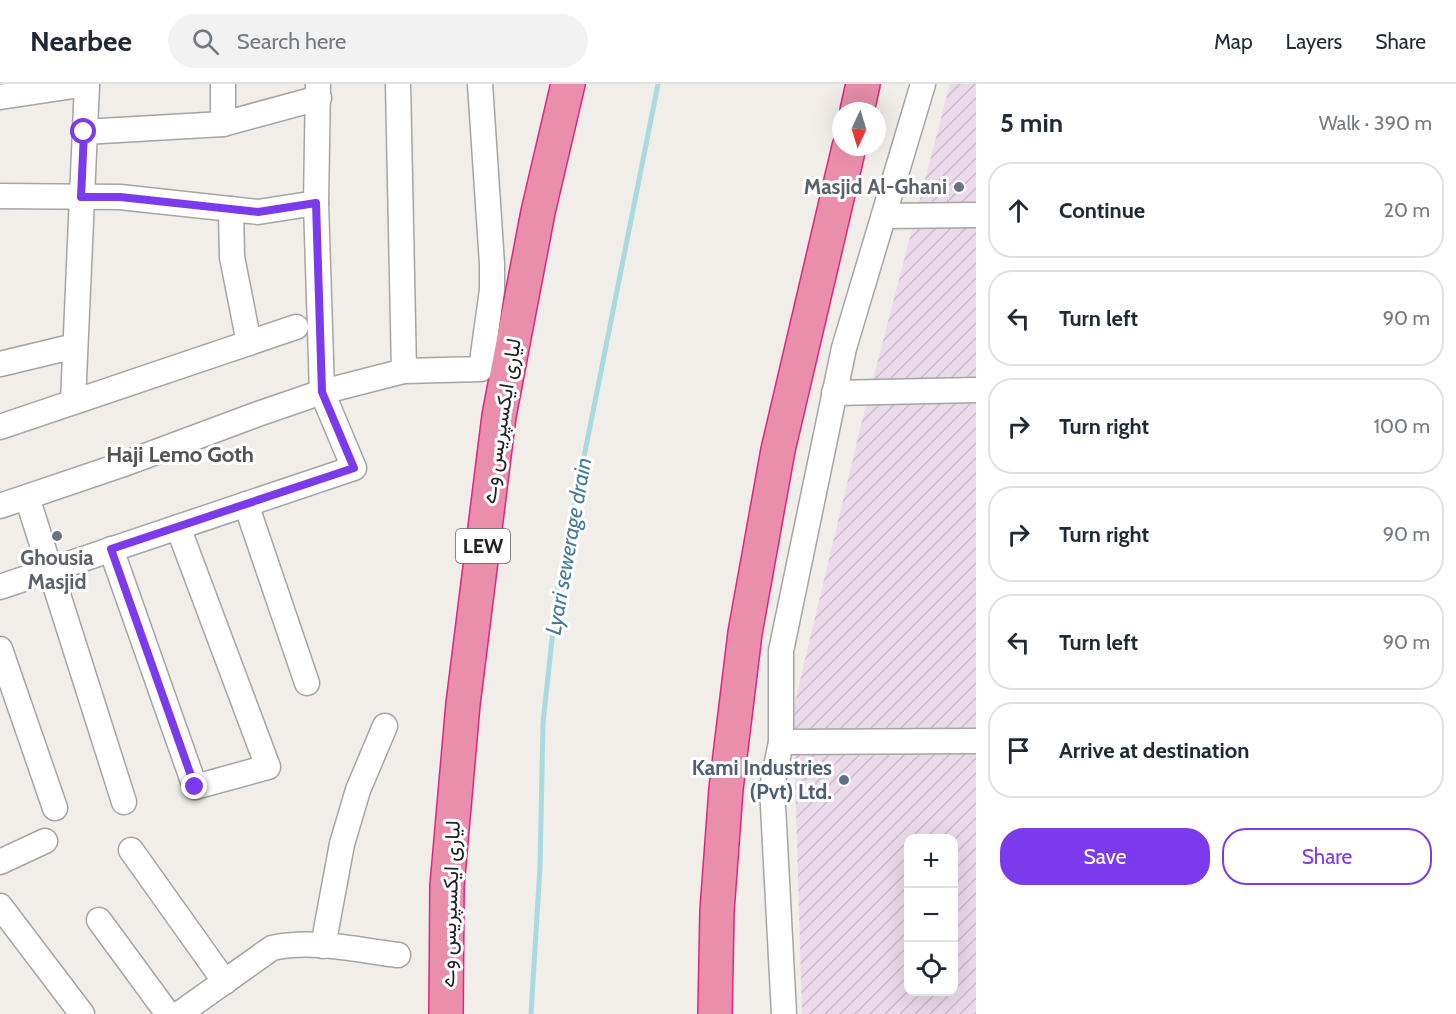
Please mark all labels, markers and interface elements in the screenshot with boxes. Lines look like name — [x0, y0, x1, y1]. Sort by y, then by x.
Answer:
search box — [168, 14, 588, 68]
text: Nearbee — [30, 24, 132, 58]
icon: search — [189, 25, 222, 58]
text: Search here — [237, 28, 346, 55]
text: Map — [1214, 29, 1253, 54]
text: Layers — [1286, 29, 1342, 54]
text: Share — [1375, 29, 1426, 54]
north arrow — [832, 102, 886, 156]
text: 5 min — [1000, 107, 1063, 139]
text: Walk · 390 m — [1319, 111, 1432, 135]
route start — [70, 118, 96, 144]
place label: Masjid Al-Ghani — [804, 174, 947, 199]
marker: Masjid Al-Ghani — [952, 180, 966, 194]
icon: ahead — [1002, 194, 1035, 227]
text: Continue — [1059, 197, 1145, 224]
text: 20 m — [1384, 198, 1430, 222]
icon: left — [1002, 302, 1035, 335]
text: Turn left — [1059, 305, 1138, 332]
text: 90 m — [1383, 306, 1430, 330]
street label: لیاری ایکسپریس وے — [475, 336, 528, 506]
icon: right — [1002, 410, 1035, 443]
text: Turn right — [1059, 413, 1149, 440]
text: 100 m — [1374, 414, 1430, 438]
district label: Haji Lemo Goth — [106, 441, 254, 468]
water label: Lyari sewerage drain — [540, 455, 597, 637]
icon: right — [1002, 518, 1035, 551]
text: Turn right — [1059, 521, 1149, 548]
text: 90 m — [1383, 522, 1430, 546]
marker: Ghousia Masjid — [50, 529, 64, 543]
road number: LEW — [456, 529, 510, 563]
place label: Ghousia Masjid — [20, 545, 94, 594]
icon: left — [1002, 626, 1035, 659]
text: Turn left — [1059, 629, 1138, 656]
text: 90 m — [1383, 630, 1430, 654]
icon: arrive — [1002, 734, 1035, 767]
text: Arrive at destination — [1059, 737, 1249, 764]
place label: Kami Industries (Pvt) Ltd. — [692, 755, 832, 804]
route end — [181, 773, 207, 799]
marker: Kami Industries (Pvt) Ltd. — [837, 773, 851, 787]
street label: لیاری ایکسپریس وے — [434, 820, 467, 988]
button: Save — [1000, 828, 1210, 885]
button: Share — [1222, 828, 1432, 885]
map controls — [904, 834, 958, 996]
button: + — [904, 834, 958, 888]
button: − — [904, 888, 958, 942]
button: locate — [904, 942, 958, 996]

